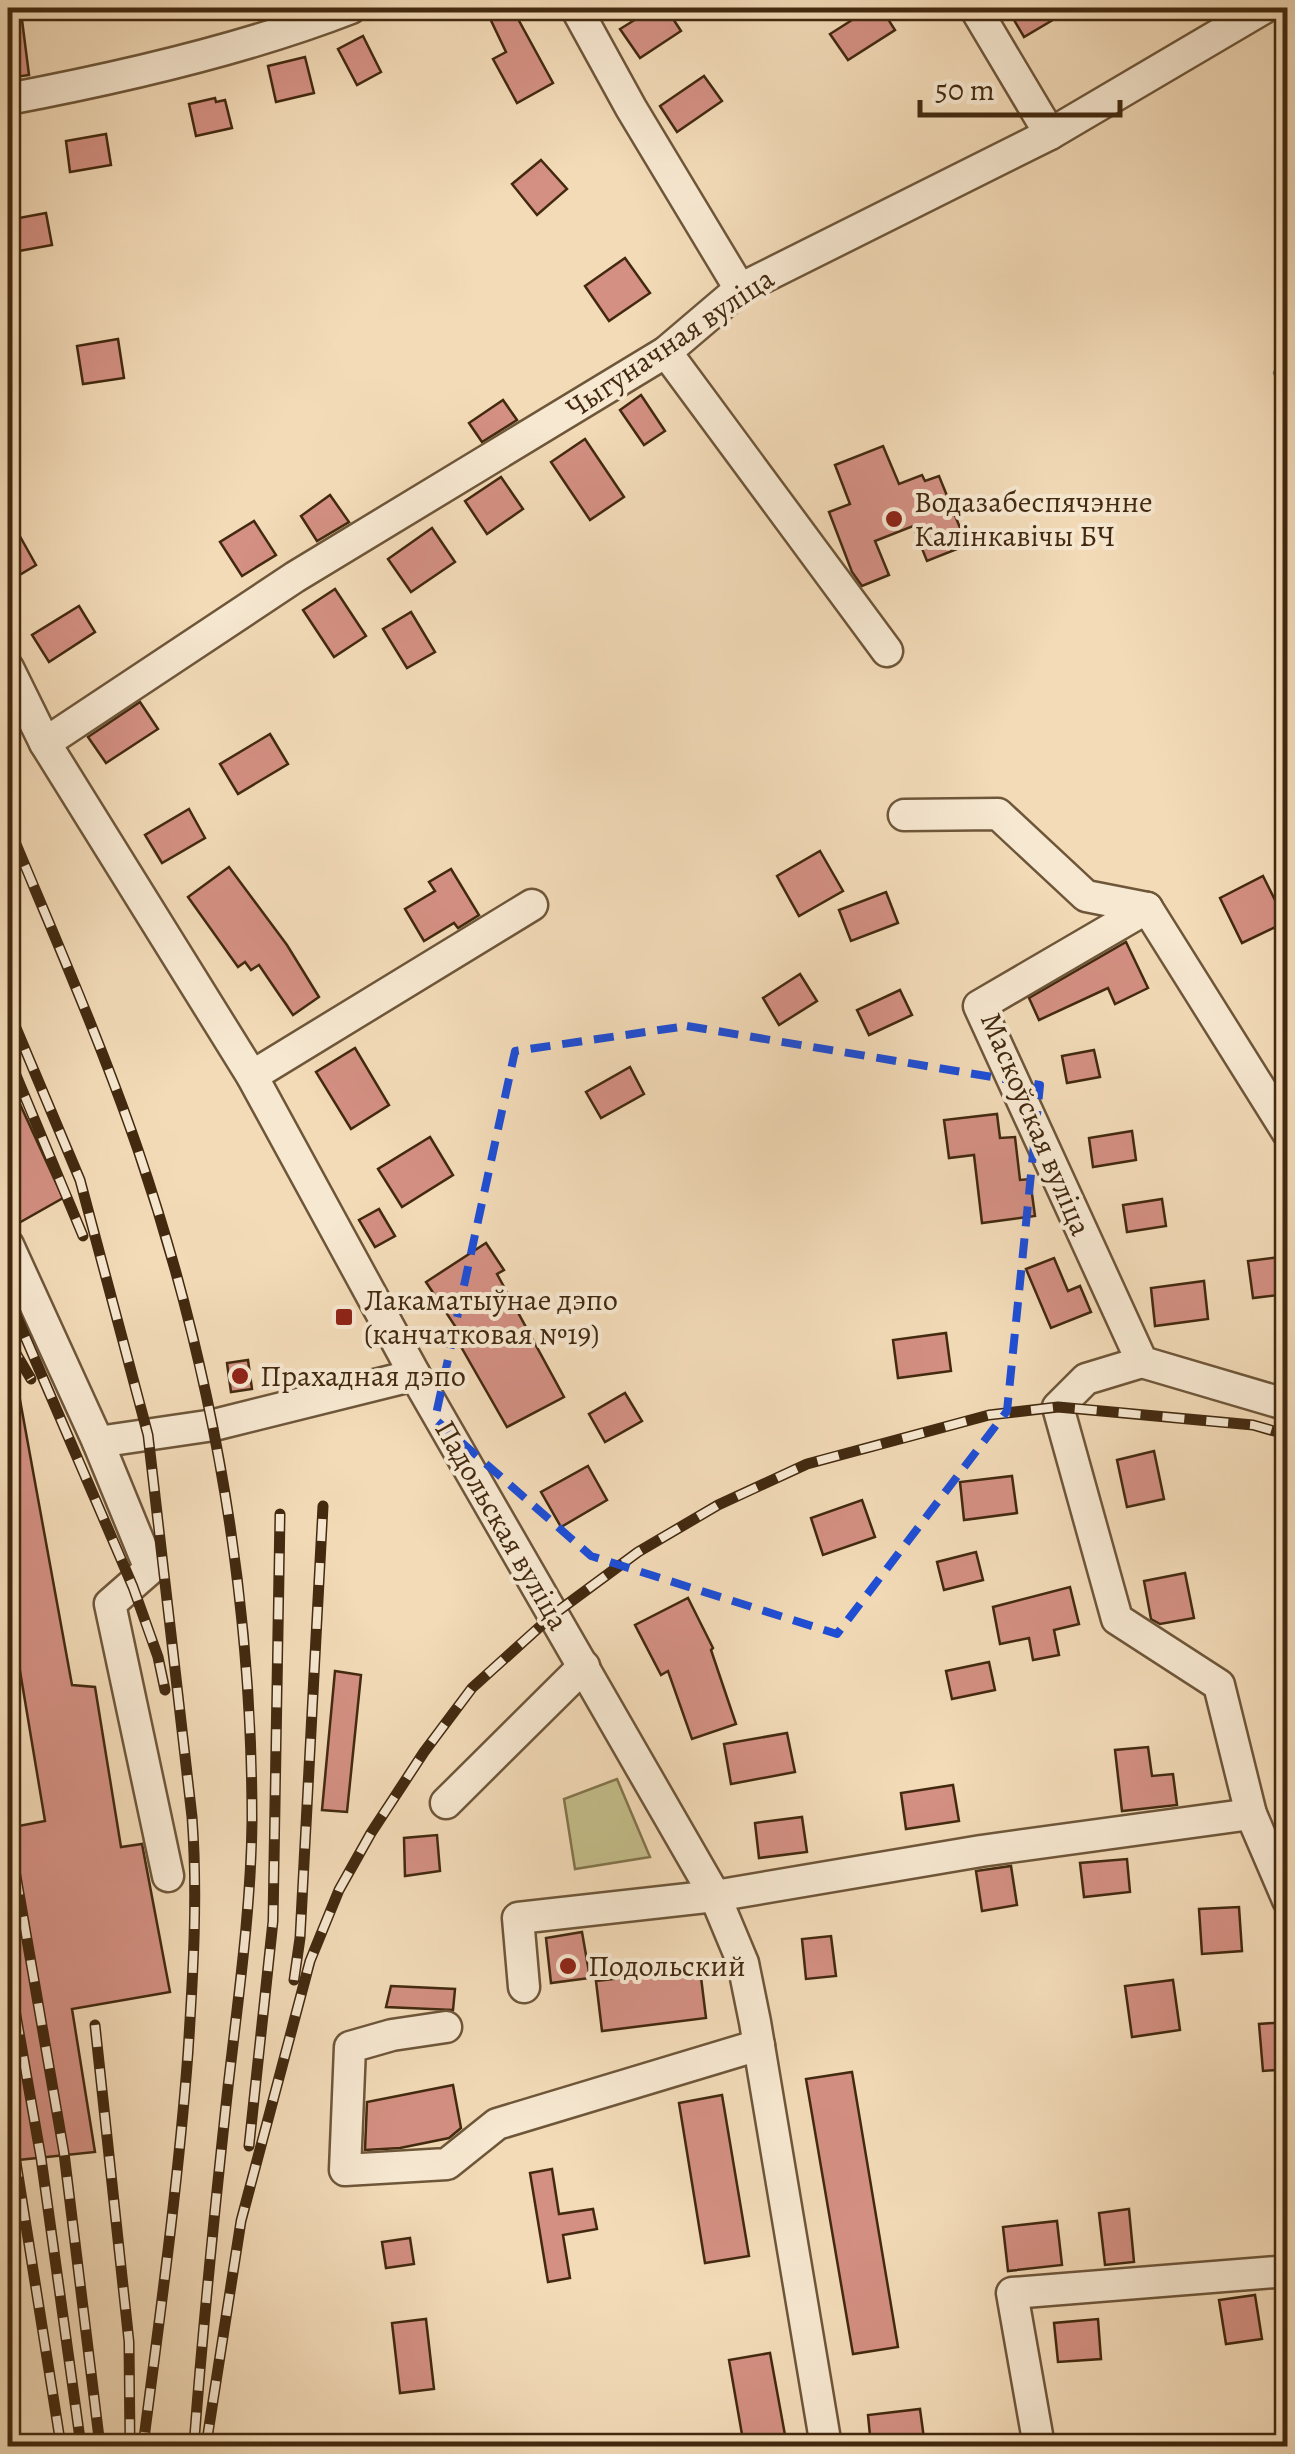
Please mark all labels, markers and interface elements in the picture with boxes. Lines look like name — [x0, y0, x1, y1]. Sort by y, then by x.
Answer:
scale bar — [920, 55, 1120, 117]
text: 50 m — [935, 70, 995, 110]
street label: Чыгуначная вуліца — [558, 258, 782, 427]
place label: Водазабеспячэнне Калінкавічы БЧ — [914, 482, 1153, 556]
marker: Водазабеспячэнне Калінкавічы БЧ — [883, 508, 905, 530]
street label: Маскоўская вуліца — [971, 1006, 1101, 1242]
place label: Лакаматыўнае дэпо (канчатковая №19) — [364, 1280, 618, 1354]
marker: Лакаматыўнае дэпо (канчатковая №19) — [333, 1306, 355, 1328]
place label: Прахадная дэпо — [260, 1356, 466, 1396]
marker: Прахадная дэпо — [229, 1365, 251, 1387]
street label: Падольская вуліца — [426, 1413, 579, 1638]
place label: Подольский — [588, 1946, 746, 1986]
marker: Подольский — [557, 1955, 579, 1977]

